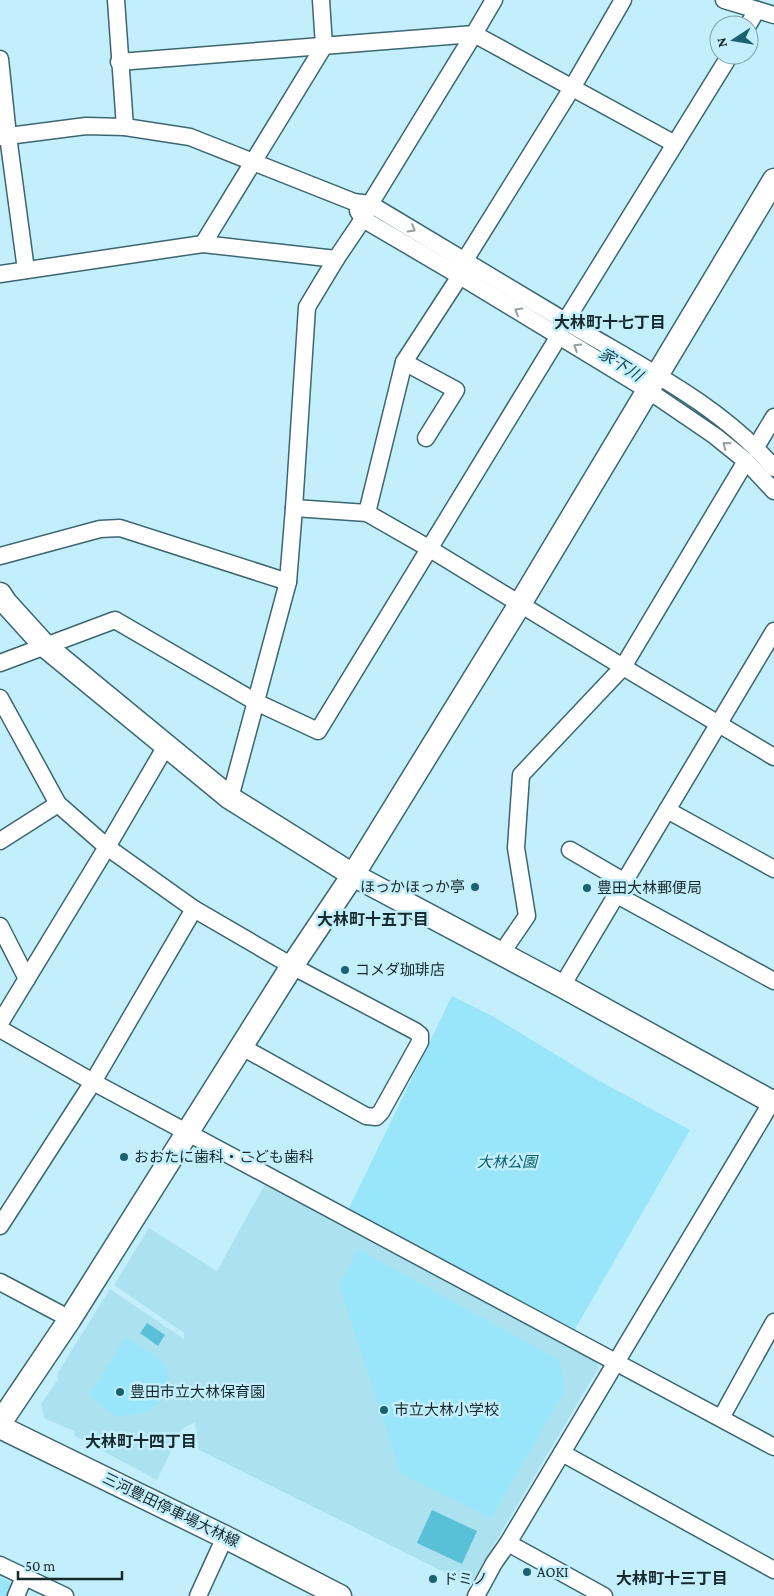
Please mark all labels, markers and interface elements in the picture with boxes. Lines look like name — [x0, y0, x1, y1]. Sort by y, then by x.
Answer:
north arrow — [709, 15, 759, 65]
text: N — [712, 36, 730, 49]
one-way arrow — [407, 222, 416, 232]
one-way arrow — [514, 307, 523, 317]
district label: 大林町十七丁目 — [554, 314, 666, 331]
one-way arrow — [574, 343, 583, 353]
water label: 家下川 — [596, 344, 647, 385]
one-way arrow — [723, 442, 732, 451]
place label: ほっかほっか亭 — [360, 879, 465, 895]
place label: 豊田大林郵便局 — [597, 880, 702, 896]
marker: ほっかほっか亭 — [469, 881, 481, 893]
marker: 豊田大林郵便局 — [581, 882, 593, 894]
district label: 大林町十五丁目 — [317, 911, 429, 928]
place label: コメダ珈琲店 — [355, 962, 445, 978]
marker: コメダ珈琲店 — [339, 964, 351, 976]
place label: おおたに歯科・こども歯科 — [134, 1149, 314, 1165]
marker: おおたに歯科・こども歯科 — [118, 1151, 130, 1163]
park label: 大林公園 — [477, 1154, 539, 1170]
place label: 豊田市立大林保育園 — [130, 1384, 265, 1400]
marker: 豊田市立大林保育園 — [114, 1386, 126, 1398]
place label: 市立大林小学校 — [394, 1402, 499, 1418]
marker: 市立大林小学校 — [378, 1404, 390, 1416]
district label: 大林町十四丁目 — [85, 1433, 197, 1450]
street label: 三河豊田停車場大林線 — [100, 1470, 242, 1550]
scale bar — [18, 1548, 121, 1580]
text: 50 m — [25, 1558, 55, 1574]
place label: AOKI — [537, 1564, 569, 1580]
marker: AOKI — [521, 1566, 533, 1578]
district label: 大林町十三丁目 — [616, 1570, 728, 1587]
place label: ドミノ — [443, 1571, 488, 1587]
marker: ドミノ — [427, 1573, 439, 1585]

